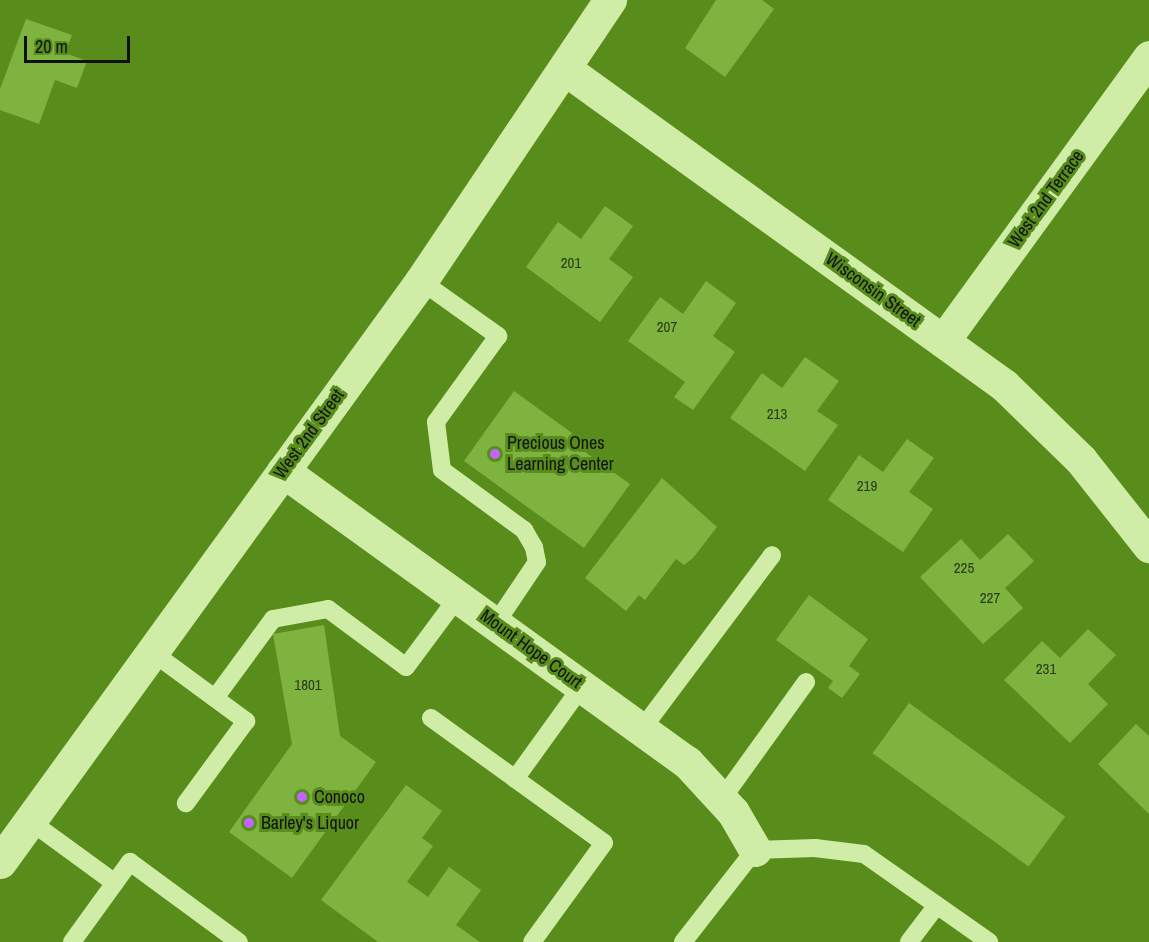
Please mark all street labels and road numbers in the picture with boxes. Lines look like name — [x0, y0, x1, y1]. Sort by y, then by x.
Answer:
street label: West 2nd Terrace — [1003, 146, 1089, 252]
street label: Wisconsin Street — [821, 248, 925, 332]
street label: West 2nd Street — [269, 385, 349, 483]
street label: Mount Hope Court — [476, 605, 586, 693]

